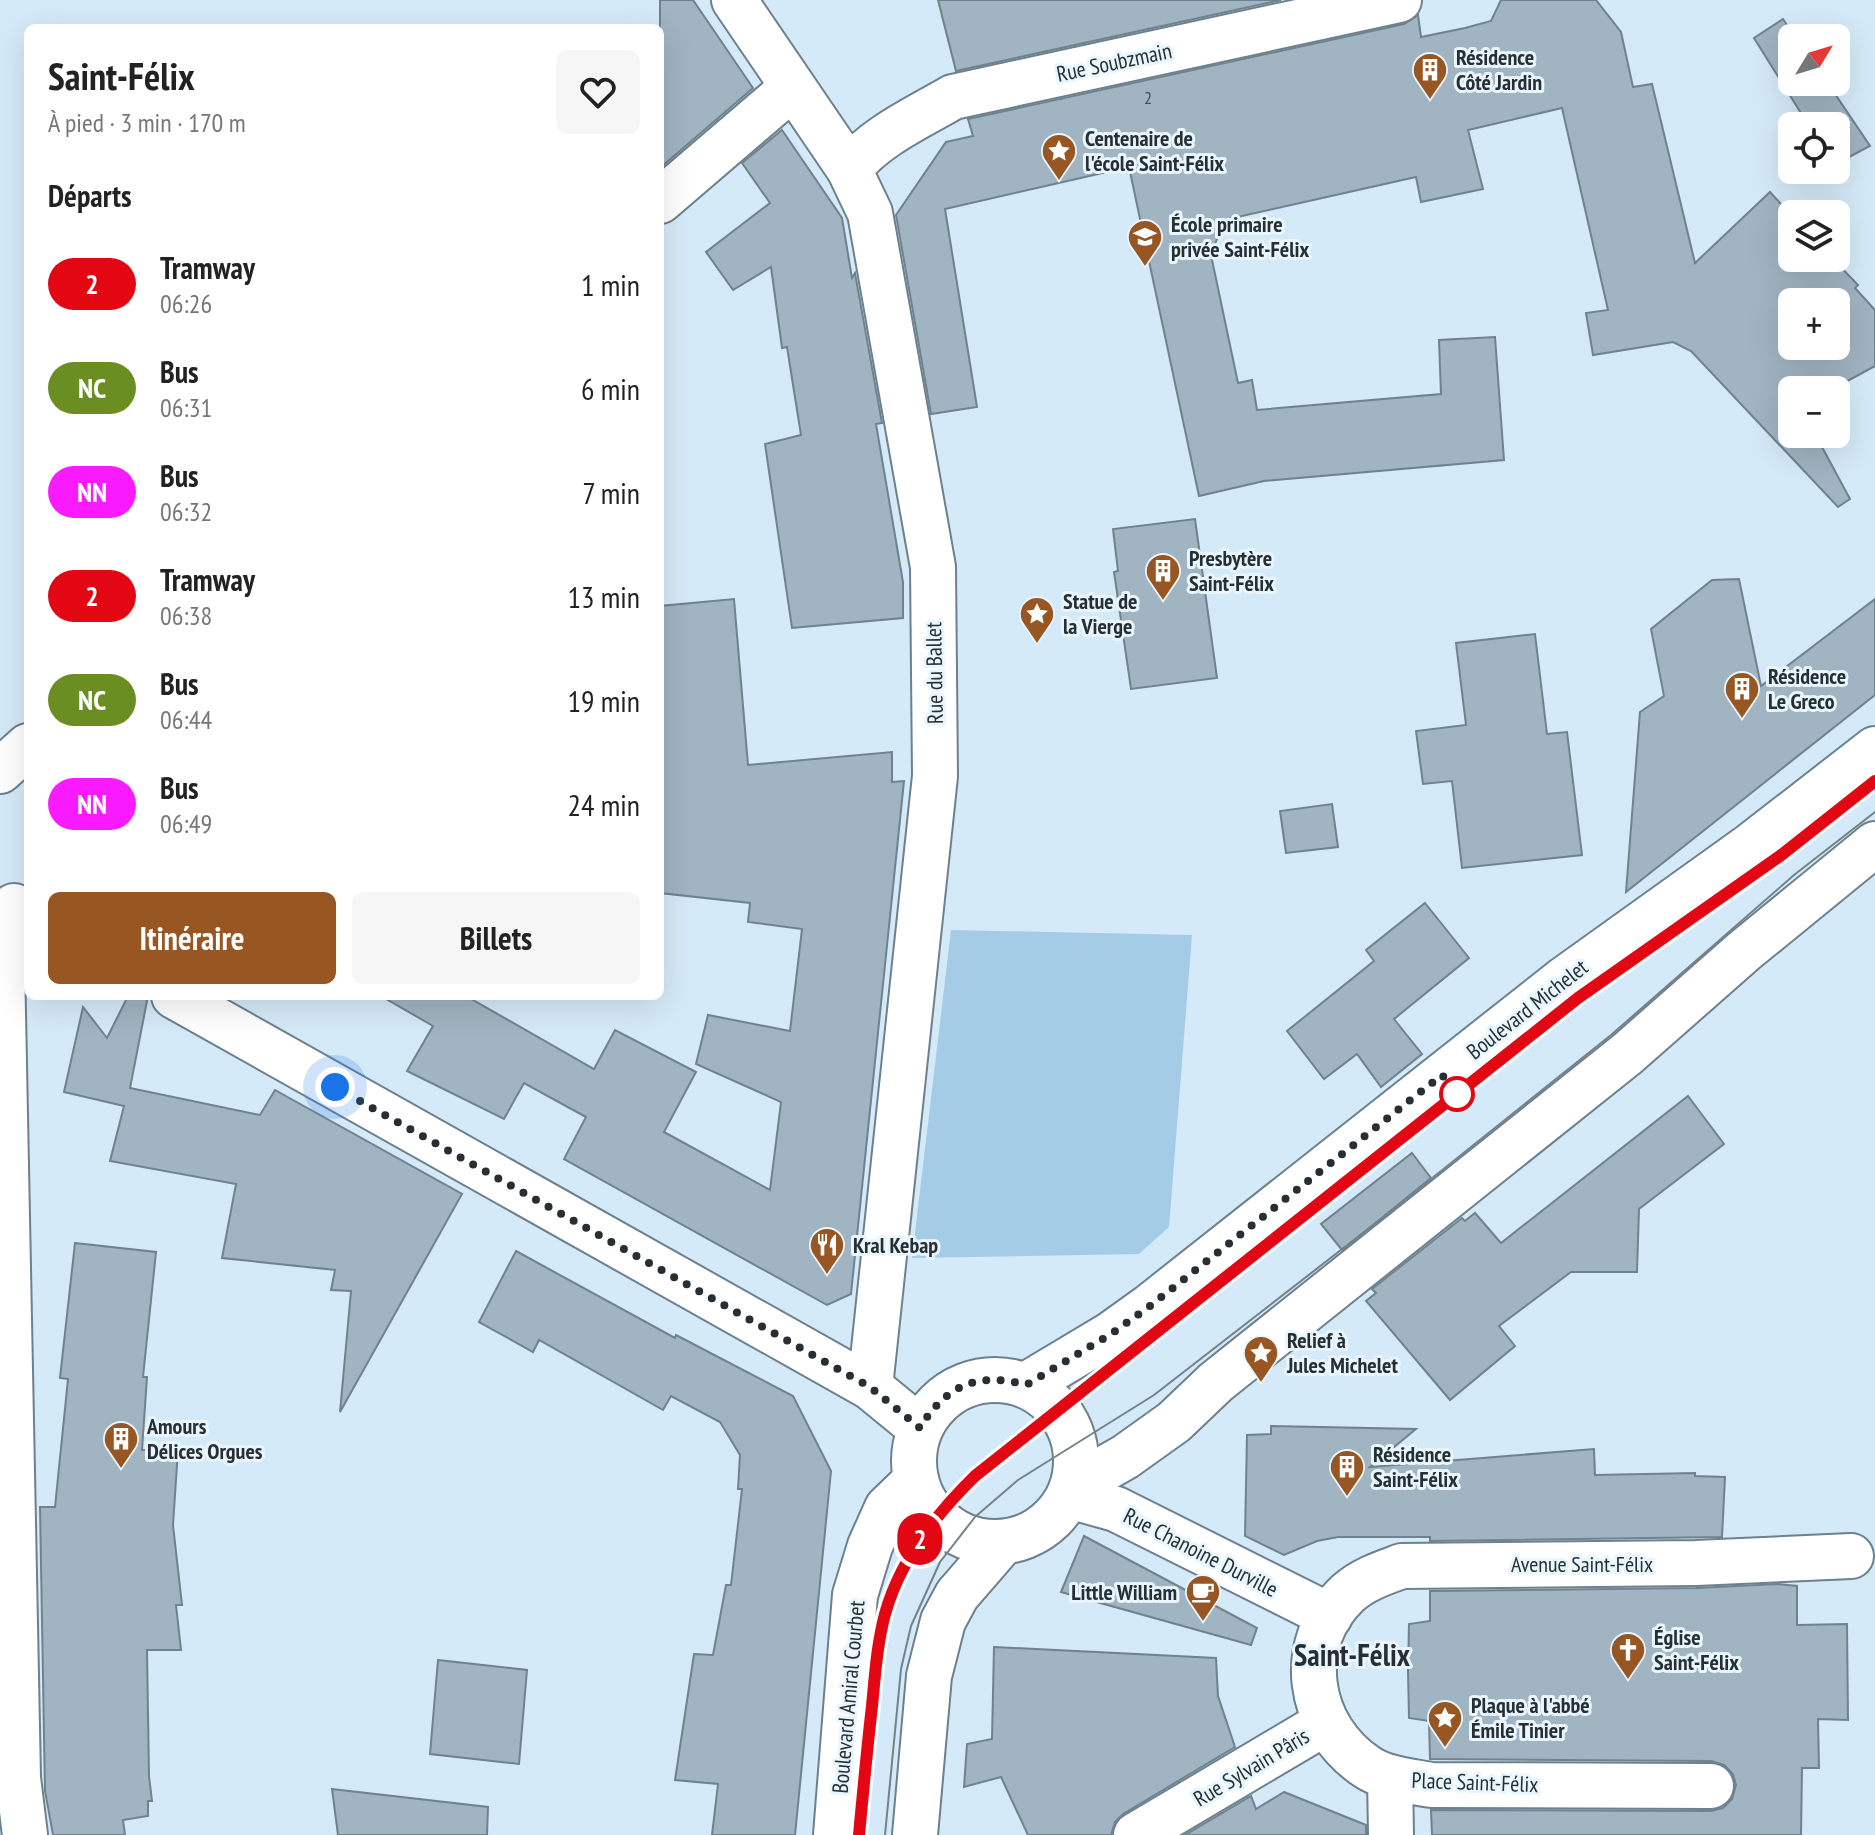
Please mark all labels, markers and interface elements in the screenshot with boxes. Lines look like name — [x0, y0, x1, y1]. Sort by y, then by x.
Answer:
north arrow — [1778, 24, 1850, 96]
map controls — [1778, 24, 1850, 448]
street label: Rue Soubzmain — [1054, 36, 1174, 88]
place label: Résidence Côté Jardin — [1456, 43, 1542, 96]
button: heart — [556, 50, 640, 134]
text: Saint-Félix — [48, 51, 195, 100]
building icon: Résidence Côté Jardin — [1411, 51, 1449, 101]
house number: 2 — [1144, 86, 1152, 109]
text: À pied · 3 min · 170 m — [48, 106, 246, 139]
button: locate — [1778, 112, 1850, 184]
place label: Centenaire de l'école Saint-Félix — [1085, 124, 1224, 177]
place icon: Centenaire de l'école Saint-Félix — [1040, 132, 1078, 182]
text: Départs — [48, 176, 131, 215]
button: layers — [1778, 200, 1850, 272]
place label: École primaire privée Saint-Félix — [1171, 210, 1309, 263]
school or university icon: École primaire privée Saint-Félix — [1126, 218, 1164, 268]
text: Tramway — [160, 248, 255, 287]
text: 2 — [85, 265, 99, 302]
text: 1 min — [581, 265, 640, 304]
text: 06:26 — [160, 287, 212, 320]
button: + — [1778, 288, 1850, 360]
text: Bus — [160, 352, 199, 391]
text: NC — [78, 369, 106, 406]
text: 6 min — [581, 369, 640, 408]
button: − — [1778, 376, 1850, 448]
text: 06:31 — [160, 391, 212, 424]
text: Bus — [160, 456, 199, 495]
text: NN — [77, 473, 107, 510]
text: 7 min — [582, 473, 640, 512]
text: 06:32 — [160, 495, 212, 528]
place label: Presbytère Saint-Félix — [1189, 544, 1274, 597]
building icon: Presbytère Saint-Félix — [1144, 552, 1182, 602]
text: Tramway — [160, 560, 255, 599]
text: 2 — [85, 577, 99, 614]
text: 13 min — [567, 577, 640, 616]
place label: Statue de la Vierge — [1063, 587, 1138, 640]
place icon: Statue de la Vierge — [1018, 595, 1056, 645]
text: 06:38 — [160, 599, 212, 632]
street label: Rue du Ballet — [919, 622, 949, 724]
place label: Résidence Le Greco — [1768, 662, 1846, 715]
text: Bus — [160, 664, 199, 703]
building icon: Résidence Le Greco — [1723, 670, 1761, 720]
text: NC — [78, 681, 106, 718]
text: 19 min — [567, 681, 640, 720]
text: 06:44 — [160, 703, 212, 736]
text: Bus — [160, 768, 199, 807]
text: NN — [77, 785, 107, 822]
text: 24 min — [567, 785, 640, 824]
text: 06:49 — [160, 807, 212, 840]
button: Itinéraire — [48, 892, 336, 984]
button: Billets — [352, 892, 640, 984]
street label: Boulevard Michelet — [1461, 953, 1593, 1065]
your location — [315, 1067, 355, 1107]
unlabelled marker — [1440, 1077, 1474, 1111]
restaurant icon: Kral Kebap — [808, 1226, 846, 1276]
place label: Kral Kebap — [853, 1231, 938, 1259]
place label: Relief à Jules Michelet — [1286, 1326, 1398, 1379]
place icon: Relief à Jules Michelet — [1242, 1334, 1280, 1384]
place label: Amours Délices Orgues — [146, 1412, 263, 1465]
building icon: Amours Délices Orgues — [102, 1420, 140, 1470]
place label: Résidence Saint-Félix — [1373, 1440, 1458, 1493]
building icon: Résidence Saint-Félix — [1328, 1448, 1366, 1498]
street label: Rue Chanoine Durville — [1119, 1501, 1283, 1603]
line badge: 2 — [894, 1513, 946, 1565]
text: 2 — [913, 1520, 927, 1557]
street label: Avenue Saint-Félix — [1511, 1550, 1653, 1578]
cafe icon: Little William — [1184, 1573, 1222, 1623]
place label: Little William — [1071, 1578, 1177, 1606]
street label: Boulevard Amiral Courbet — [826, 1599, 870, 1795]
place label: Église Saint-Félix — [1654, 1623, 1739, 1676]
church icon: Église Saint-Félix — [1609, 1631, 1647, 1681]
district label: Saint-Félix — [1294, 1635, 1411, 1674]
place label: Plaque à l'abbé Émile Tinier — [1471, 1691, 1590, 1744]
place icon: Plaque à l'abbé Émile Tinier — [1426, 1699, 1464, 1749]
street label: Rue Sylvain Pâris — [1188, 1722, 1314, 1812]
street label: Place Saint-Félix — [1411, 1766, 1539, 1798]

